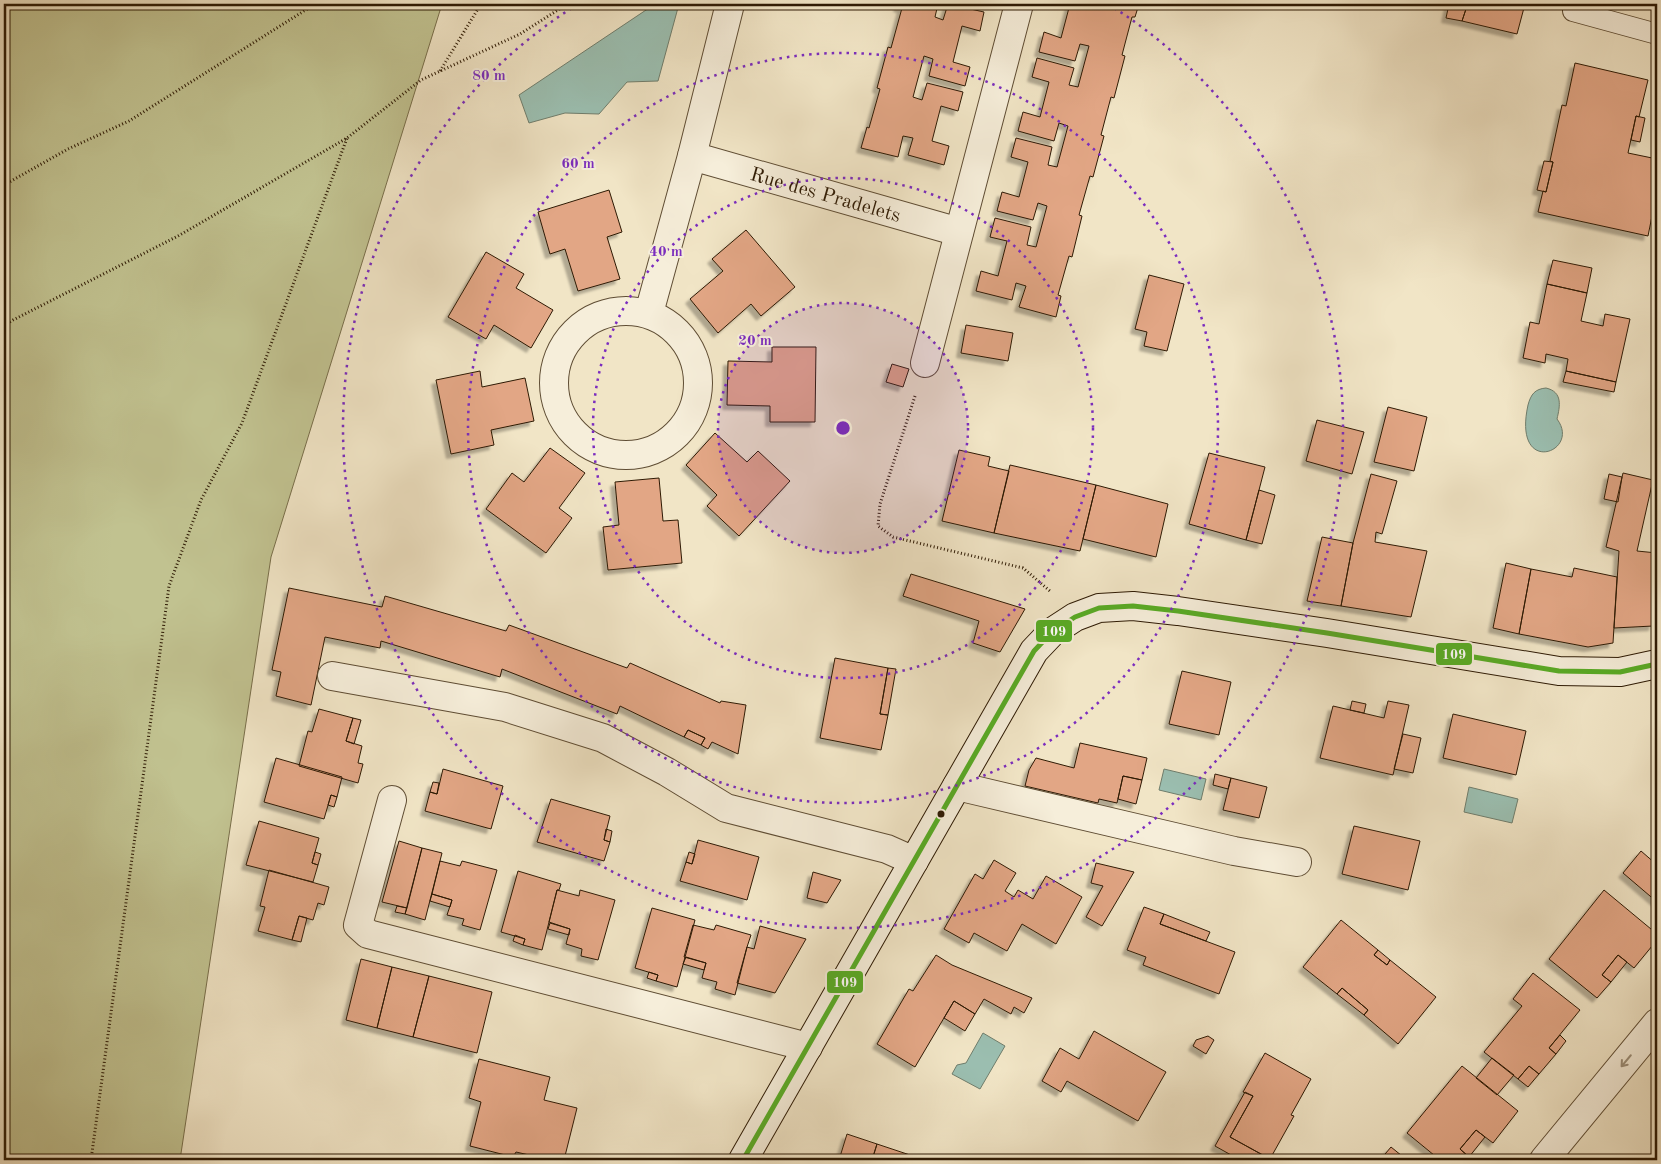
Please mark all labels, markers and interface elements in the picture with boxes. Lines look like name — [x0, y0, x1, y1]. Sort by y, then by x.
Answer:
text: 80 m — [472, 69, 506, 84]
text: 60 m — [561, 157, 595, 172]
street label: Rue des Pradelets — [748, 165, 903, 227]
text: 40 m — [649, 245, 683, 260]
text: 20 m — [738, 334, 772, 349]
centre of rings — [834, 419, 852, 437]
line badge: 109 — [1035, 619, 1073, 643]
text: 109 — [1042, 625, 1066, 639]
line badge: 109 — [1435, 642, 1473, 666]
text: 109 — [1442, 648, 1466, 662]
unlabelled marker — [936, 809, 946, 819]
line badge: 109 — [826, 970, 864, 994]
text: 109 — [833, 976, 857, 990]
one-way arrow — [1621, 1054, 1632, 1067]

